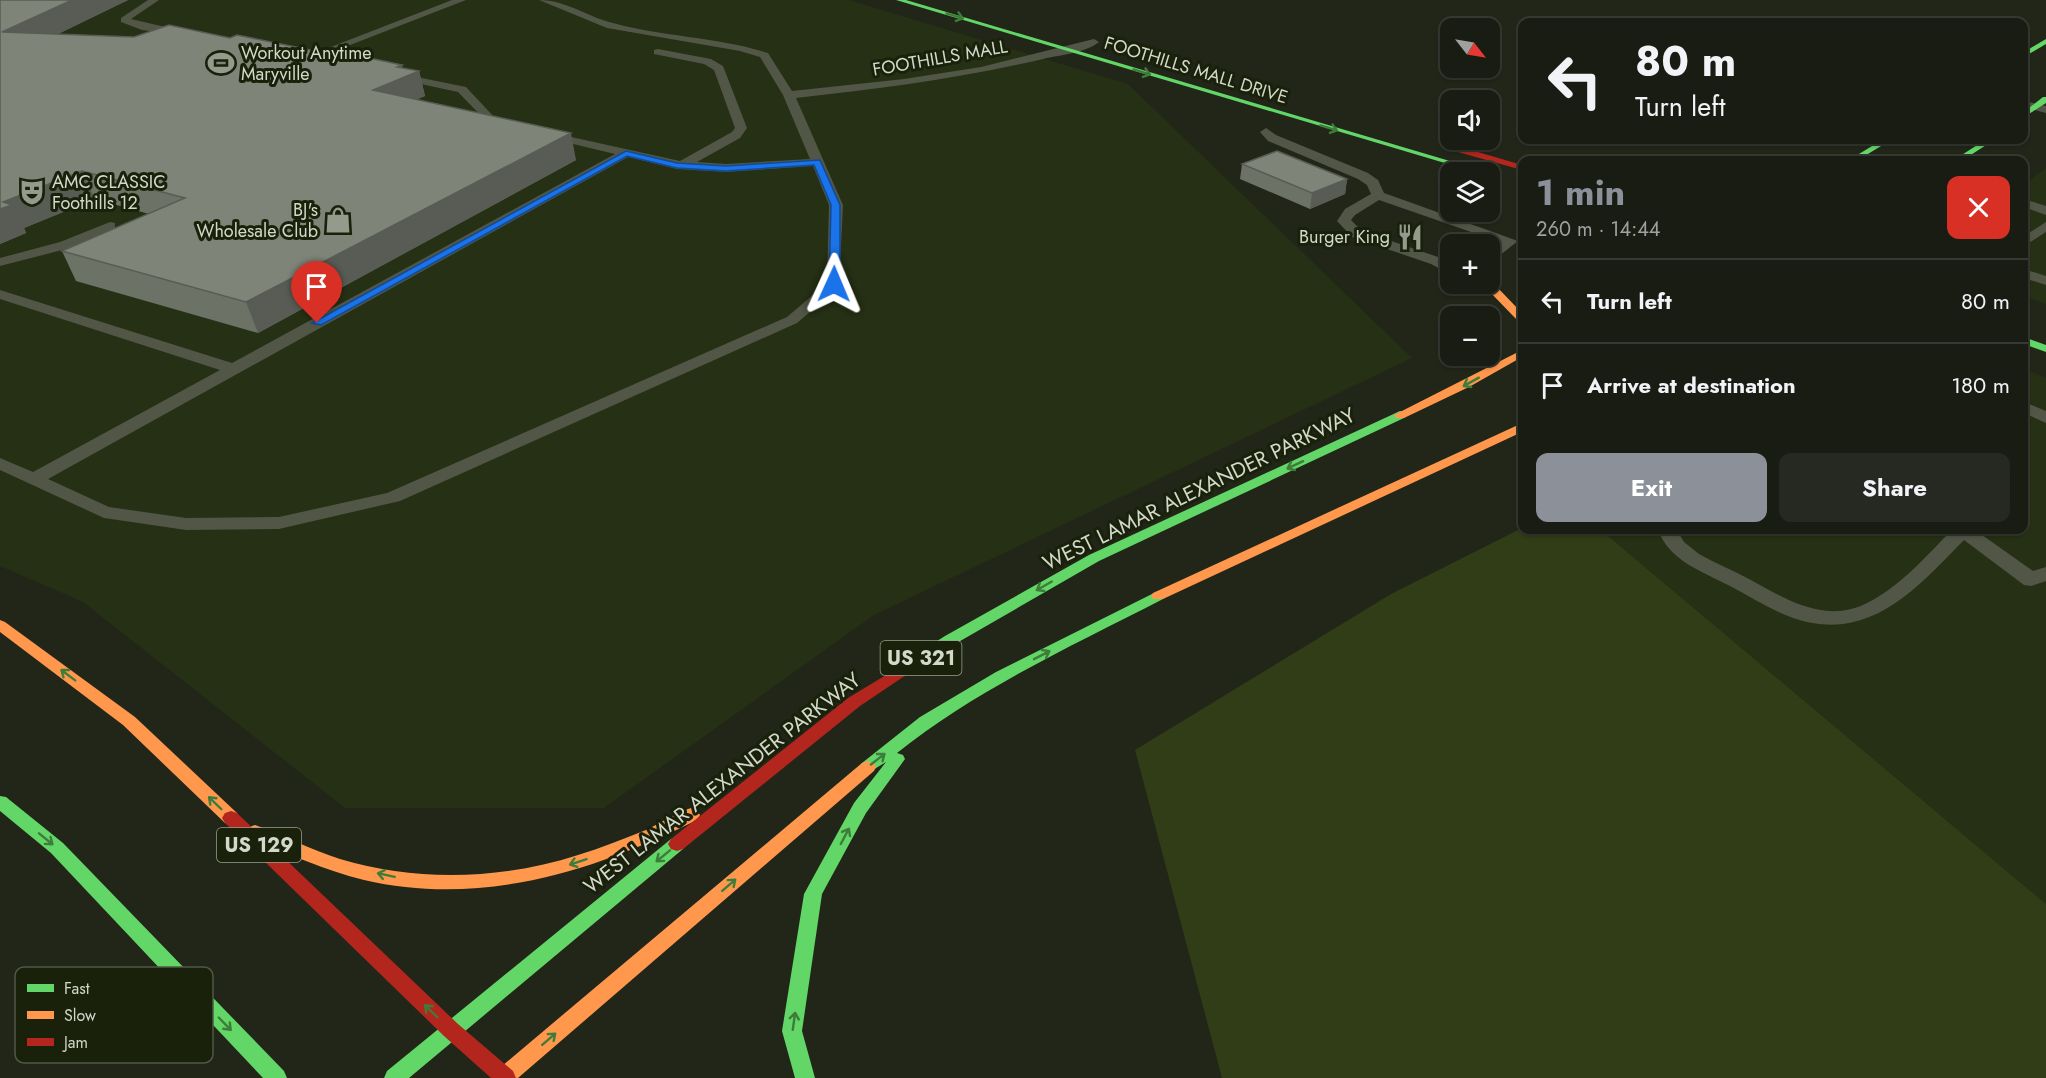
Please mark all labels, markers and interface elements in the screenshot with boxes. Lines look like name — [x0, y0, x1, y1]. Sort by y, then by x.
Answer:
one-way arrow — [945, 11, 964, 22]
north arrow — [1440, 18, 1500, 78]
map controls — [1440, 18, 1500, 366]
street label: FOOTHILLS MALL DRIVE — [1101, 30, 1291, 110]
text: 80 m — [1635, 31, 1736, 92]
street label: FOOTHILLS MALL — [870, 33, 1010, 83]
place label: Workout Anytime Maryville — [241, 40, 372, 87]
icon: left — [1536, 42, 1614, 120]
sports icon: Workout Anytime Maryville — [206, 48, 236, 78]
one-way arrow — [1132, 67, 1151, 78]
text: Turn left — [1635, 87, 1725, 126]
button: sound — [1440, 90, 1500, 150]
one-way arrow — [1319, 123, 1338, 134]
button: layers — [1440, 162, 1500, 222]
text: 1 min — [1536, 166, 1625, 218]
place label: AMC CLASSIC Foothills 12 — [52, 169, 166, 216]
button: close — [1947, 176, 2010, 239]
theatre icon: AMC CLASSIC Foothills 12 — [17, 177, 47, 207]
place label: BJ's Wholesale Club — [197, 197, 318, 244]
shop icon: BJ's Wholesale Club — [323, 205, 353, 235]
text: 260 m · 14:44 — [1536, 215, 1660, 244]
restaurant icon: Burger King — [1395, 222, 1425, 252]
place label: Burger King — [1299, 224, 1390, 250]
button: + — [1440, 234, 1500, 294]
position arrow — [802, 252, 866, 316]
pin — [291, 261, 342, 323]
icon: arrive — [300, 270, 333, 303]
icon: left — [1536, 285, 1569, 318]
text: Turn left — [1587, 285, 1672, 317]
text: 80 m — [1961, 285, 2010, 317]
button: − — [1440, 306, 1500, 366]
icon: arrive — [1536, 369, 1569, 402]
text: Arrive at destination — [1587, 369, 1796, 401]
text: 180 m — [1951, 369, 2010, 401]
one-way arrow — [1463, 377, 1481, 388]
street label: WEST LAMAR ALEXANDER PARKWAY — [1038, 400, 1361, 578]
button: Exit — [1536, 453, 1767, 522]
button: Share — [1779, 453, 2010, 522]
one-way arrow — [1286, 459, 1304, 471]
one-way arrow — [1036, 581, 1053, 593]
road number: US 321 — [880, 641, 962, 675]
one-way arrow — [1033, 649, 1051, 660]
street label: WEST LAMAR ALEXANDER PARKWAY — [577, 665, 867, 901]
one-way arrow — [61, 668, 77, 681]
one-way arrow — [870, 752, 886, 765]
one-way arrow — [208, 796, 223, 810]
road number: US 129 — [217, 828, 301, 862]
one-way arrow — [839, 828, 851, 845]
one-way arrow — [37, 832, 53, 845]
one-way arrow — [655, 849, 671, 862]
one-way arrow — [569, 857, 588, 868]
one-way arrow — [376, 869, 395, 881]
one-way arrow — [721, 878, 736, 892]
legend — [15, 967, 213, 1063]
text: Fast — [64, 977, 90, 1000]
text: Slow — [64, 1004, 96, 1027]
one-way arrow — [424, 1004, 439, 1018]
one-way arrow — [788, 1012, 799, 1032]
one-way arrow — [218, 1016, 233, 1031]
text: Jam — [62, 1031, 88, 1054]
one-way arrow — [541, 1032, 556, 1046]

